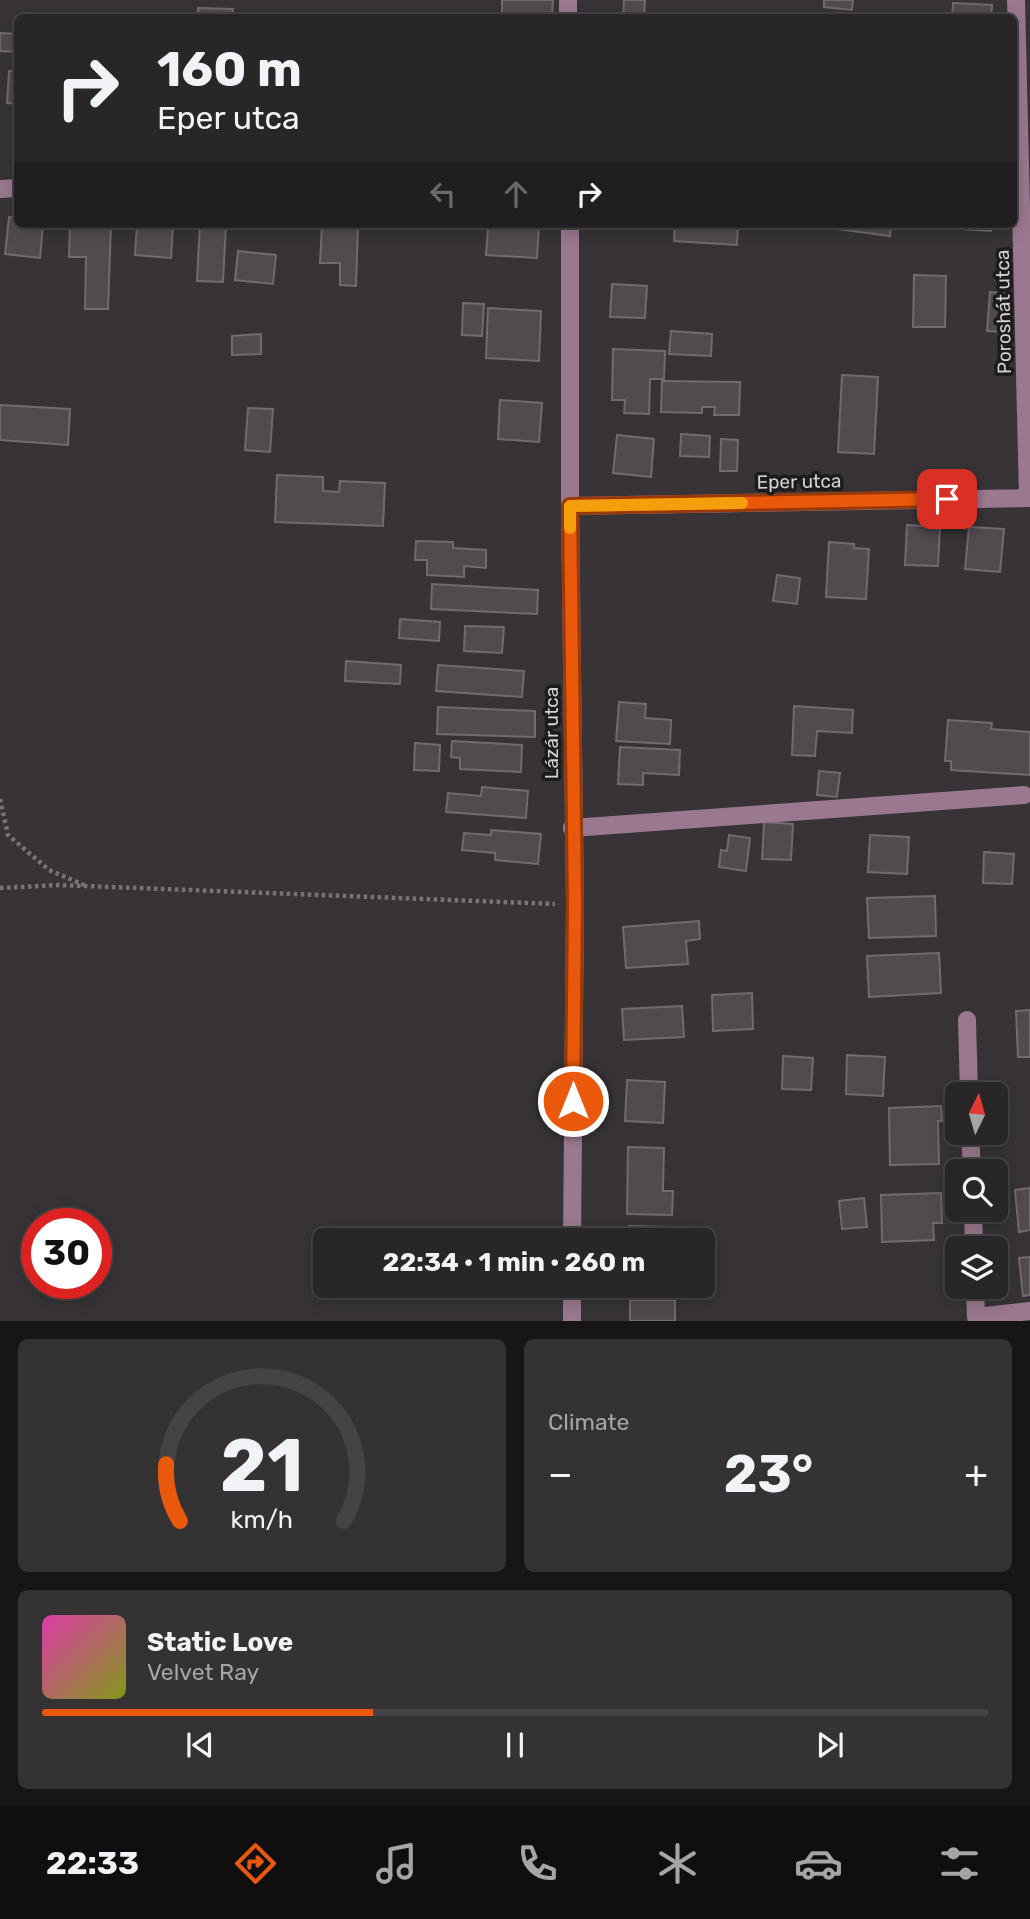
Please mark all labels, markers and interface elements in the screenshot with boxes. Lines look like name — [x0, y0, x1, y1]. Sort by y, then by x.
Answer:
text: 160 m — [157, 40, 302, 98]
icon: right — [42, 42, 133, 133]
text: Eper utca — [157, 99, 300, 137]
icon: left — [424, 175, 462, 213]
icon: ahead — [497, 175, 535, 213]
icon: right — [570, 175, 608, 213]
street label: Poroshát utca — [991, 250, 1016, 374]
street label: Eper utca — [756, 469, 842, 494]
pin — [917, 469, 977, 529]
icon: arrive — [928, 480, 966, 518]
street label: Lázár utca — [540, 687, 563, 779]
position arrow — [536, 1064, 610, 1138]
north arrow — [945, 1082, 1008, 1144]
map controls — [945, 1082, 1008, 1299]
button: search — [945, 1159, 1008, 1222]
speed limit sign: 30 — [21, 1208, 112, 1299]
button: layers — [945, 1236, 1008, 1299]
text: 22:34 · 1 min · 260 m — [383, 1247, 645, 1278]
text: Climate — [548, 1408, 629, 1436]
text: 21 — [220, 1424, 304, 1510]
text: 23° — [724, 1443, 813, 1505]
text: − — [548, 1451, 573, 1497]
text: + — [964, 1451, 988, 1497]
text: km/h — [231, 1505, 293, 1534]
text: Static Love — [147, 1627, 293, 1658]
text: Velvet Ray — [147, 1658, 259, 1686]
icon: previous — [181, 1726, 219, 1764]
icon: pause — [496, 1726, 534, 1764]
icon: next — [811, 1726, 849, 1764]
icon: directions — [231, 1839, 280, 1888]
icon: music — [372, 1839, 421, 1888]
icon: phone — [513, 1839, 562, 1888]
icon: climate — [653, 1839, 702, 1888]
icon: car — [794, 1839, 843, 1888]
icon: filters — [935, 1839, 984, 1888]
text: 22:33 — [46, 1844, 139, 1882]

